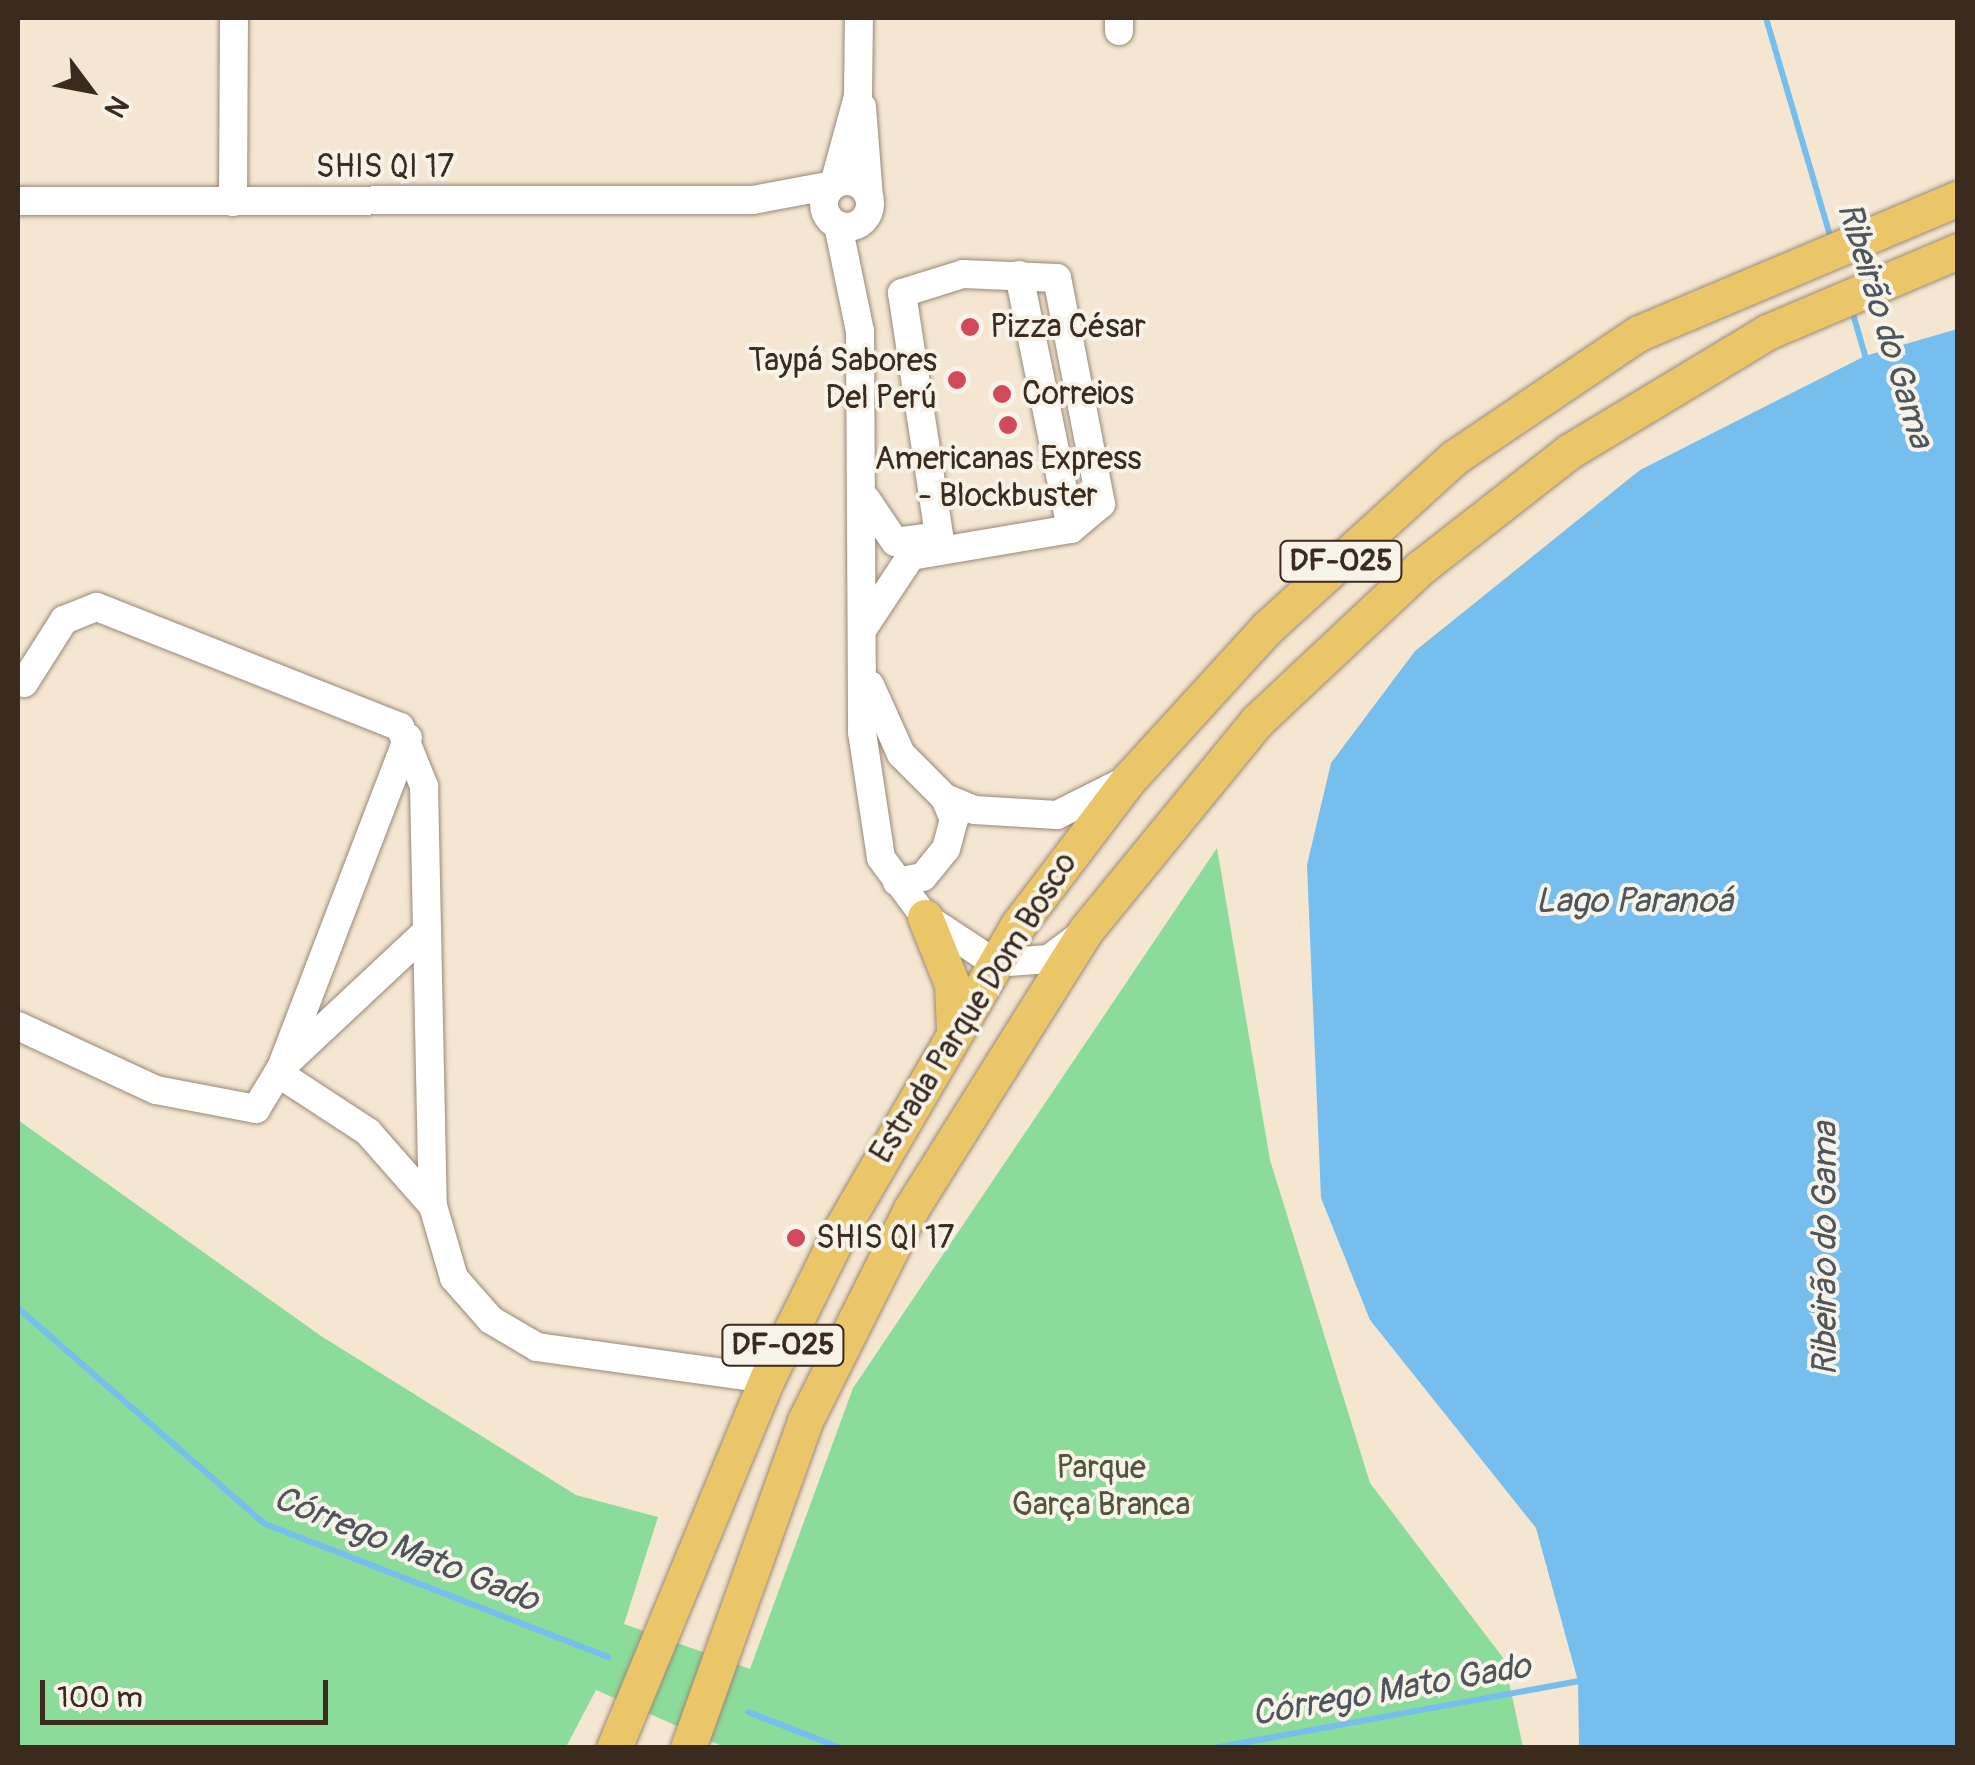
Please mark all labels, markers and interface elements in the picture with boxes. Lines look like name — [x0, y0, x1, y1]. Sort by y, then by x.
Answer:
north arrow — [40, 40, 140, 140]
text: N — [96, 89, 136, 123]
street label: SHIS QI 17 — [316, 148, 454, 186]
water label: Ribeirão do Gama — [1828, 198, 1942, 452]
place label: Pizza César — [990, 308, 1146, 346]
marker: Pizza César — [959, 316, 981, 338]
place label: Taypá Sabores Del Perú — [748, 343, 937, 418]
marker: Taypá Sabores Del Perú — [946, 369, 968, 391]
place label: Correios — [1022, 375, 1134, 413]
marker: Correios — [991, 383, 1013, 405]
marker: Americanas Express - Blockbuster — [997, 414, 1019, 436]
place label: Americanas Express - Blockbuster — [874, 441, 1142, 516]
road number: DF-025 — [1278, 536, 1404, 586]
street label: Estrada Parque Dom Bosco — [863, 846, 1085, 1170]
water label: Lago Paranoá — [1535, 880, 1733, 922]
water label: Ribeirão do Gama — [1804, 1122, 1846, 1376]
place label: SHIS QI 17 — [816, 1219, 954, 1257]
marker: SHIS QI 17 — [785, 1227, 807, 1249]
road number: DF-025 — [720, 1320, 846, 1370]
park label: Parque Garça Branca — [1012, 1450, 1190, 1525]
water label: Córrego Mato Gado — [267, 1477, 545, 1621]
water label: Córrego Mato Gado — [1249, 1645, 1533, 1735]
scale bar — [45, 1660, 332, 1722]
text: 100 m — [57, 1679, 143, 1716]

